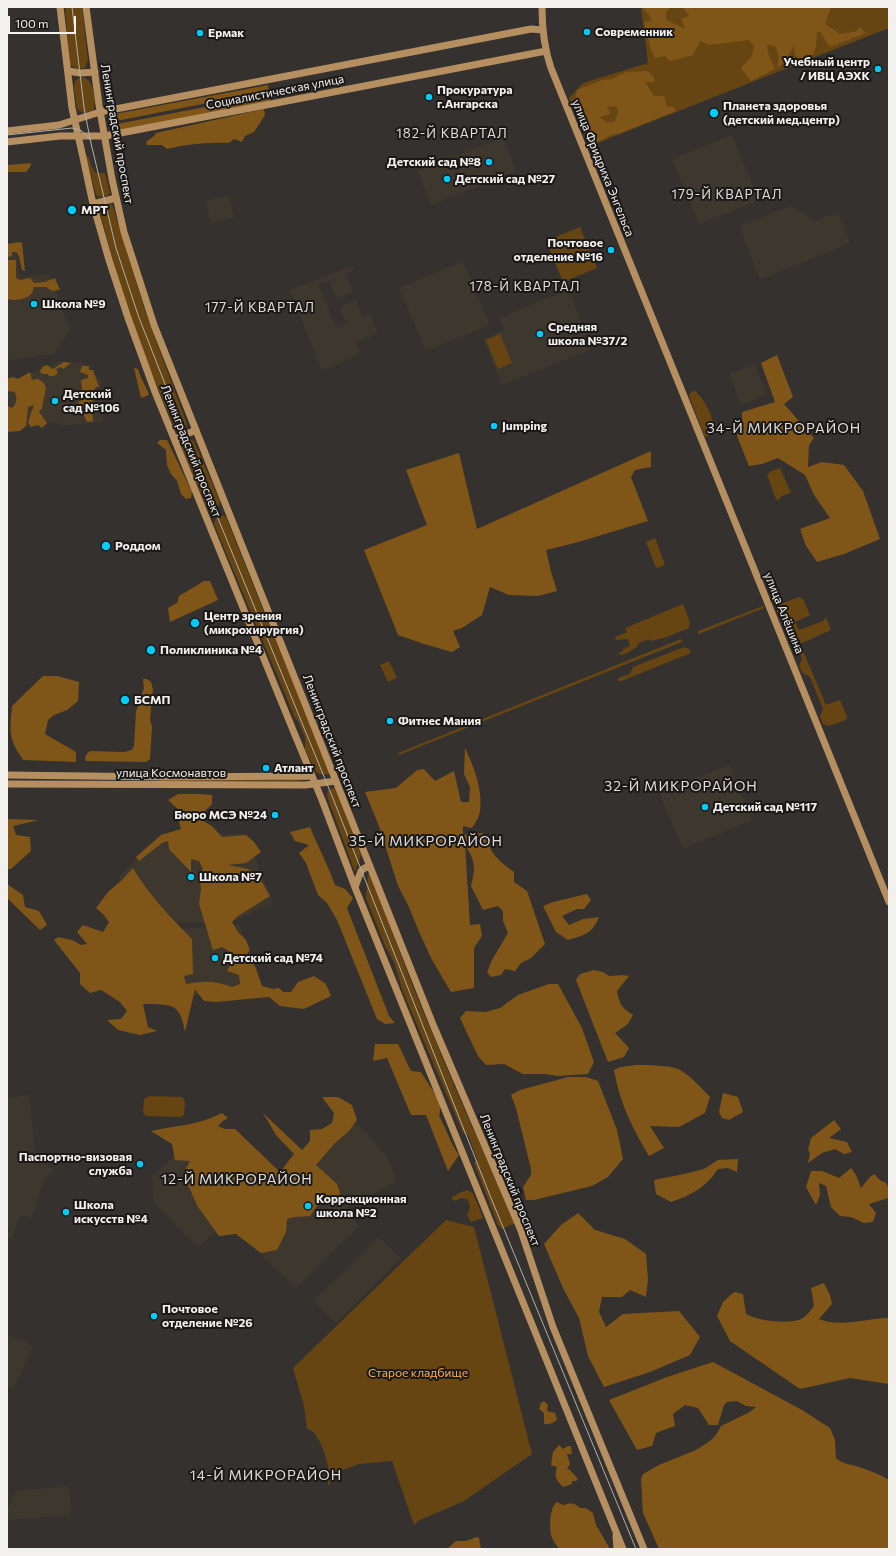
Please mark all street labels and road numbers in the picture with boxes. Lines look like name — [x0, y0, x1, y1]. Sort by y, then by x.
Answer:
street label: Ленинградский проспект — [98, 63, 136, 205]
street label: Социалистическая улица — [205, 72, 345, 112]
street label: улица Фридриха Энгельса — [569, 97, 637, 239]
street label: Ленинградский проспект — [158, 382, 224, 520]
street label: улица Алёшина — [761, 570, 807, 656]
street label: Ленинградский проспект — [300, 672, 364, 810]
street label: улица Космонавтов — [116, 766, 226, 780]
street label: Ленинградский проспект — [477, 1111, 543, 1249]

